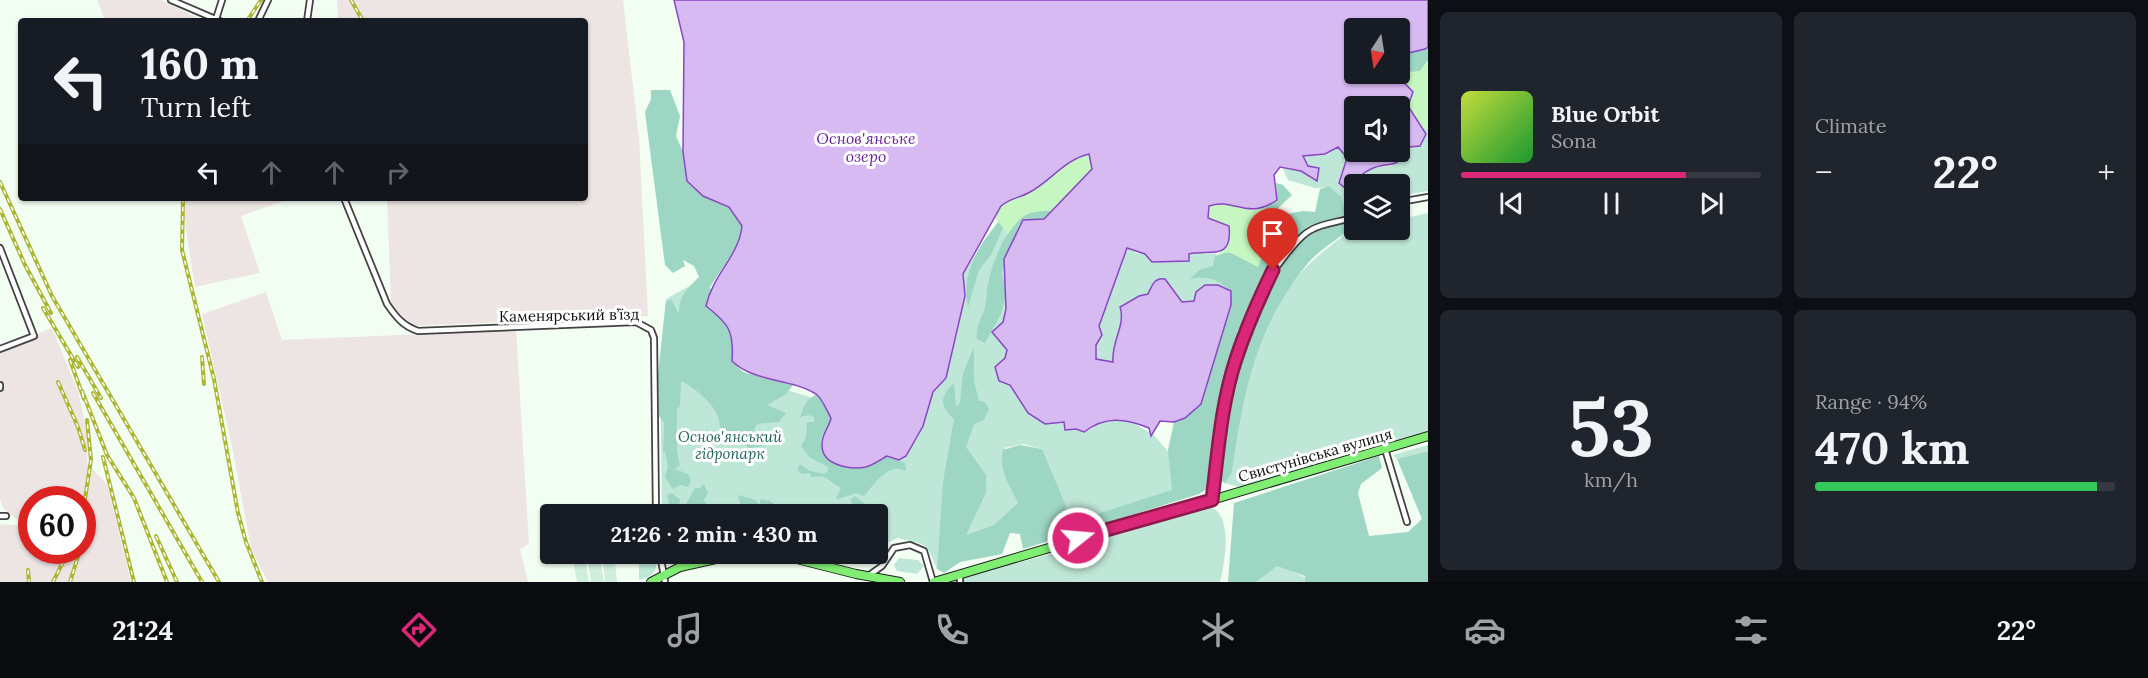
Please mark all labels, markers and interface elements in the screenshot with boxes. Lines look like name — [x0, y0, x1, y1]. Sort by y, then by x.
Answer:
north arrow — [1344, 18, 1410, 84]
map controls — [1344, 18, 1410, 240]
text: 160 m — [141, 37, 259, 91]
icon: left — [42, 42, 120, 120]
text: Turn left — [141, 90, 251, 124]
button: sound — [1344, 96, 1410, 162]
text: Blue Orbit — [1551, 100, 1659, 128]
text: Climate — [1815, 113, 1887, 138]
water label: Основ'янське озеро — [816, 128, 916, 166]
text: Sona — [1551, 128, 1597, 153]
text: 22° — [1932, 143, 1998, 200]
text: − — [1815, 151, 1833, 193]
text: + — [2097, 151, 2115, 193]
icon: left — [192, 156, 225, 189]
icon: ahead — [255, 156, 288, 189]
icon: ahead — [318, 156, 351, 189]
icon: right — [381, 156, 414, 189]
button: layers — [1344, 174, 1410, 240]
icon: previous — [1495, 187, 1528, 220]
icon: pause — [1595, 187, 1628, 220]
icon: next — [1695, 187, 1728, 220]
pin — [1247, 208, 1298, 270]
icon: arrive — [1256, 217, 1289, 250]
street label: Каменярський в’їзд — [499, 304, 639, 326]
text: 53 — [1568, 378, 1654, 477]
text: Range · 94% — [1815, 389, 1927, 414]
text: 470 km — [1815, 419, 1969, 476]
street label: Свистунівська вулиця — [1236, 424, 1394, 486]
park label: Основ'янський гідропарк — [678, 427, 782, 463]
text: km/h — [1584, 467, 1638, 492]
speed limit sign: 60 — [18, 486, 96, 564]
position arrow — [1046, 506, 1110, 570]
text: 21:26 · 2 min · 430 m — [611, 520, 817, 548]
icon: directions — [398, 609, 440, 651]
icon: music — [664, 609, 706, 651]
icon: phone — [931, 609, 973, 651]
icon: climate — [1197, 609, 1239, 651]
icon: car — [1464, 609, 1506, 651]
icon: filters — [1730, 609, 1772, 651]
text: 21:24 — [112, 613, 173, 647]
text: 22° — [1997, 613, 2036, 647]

